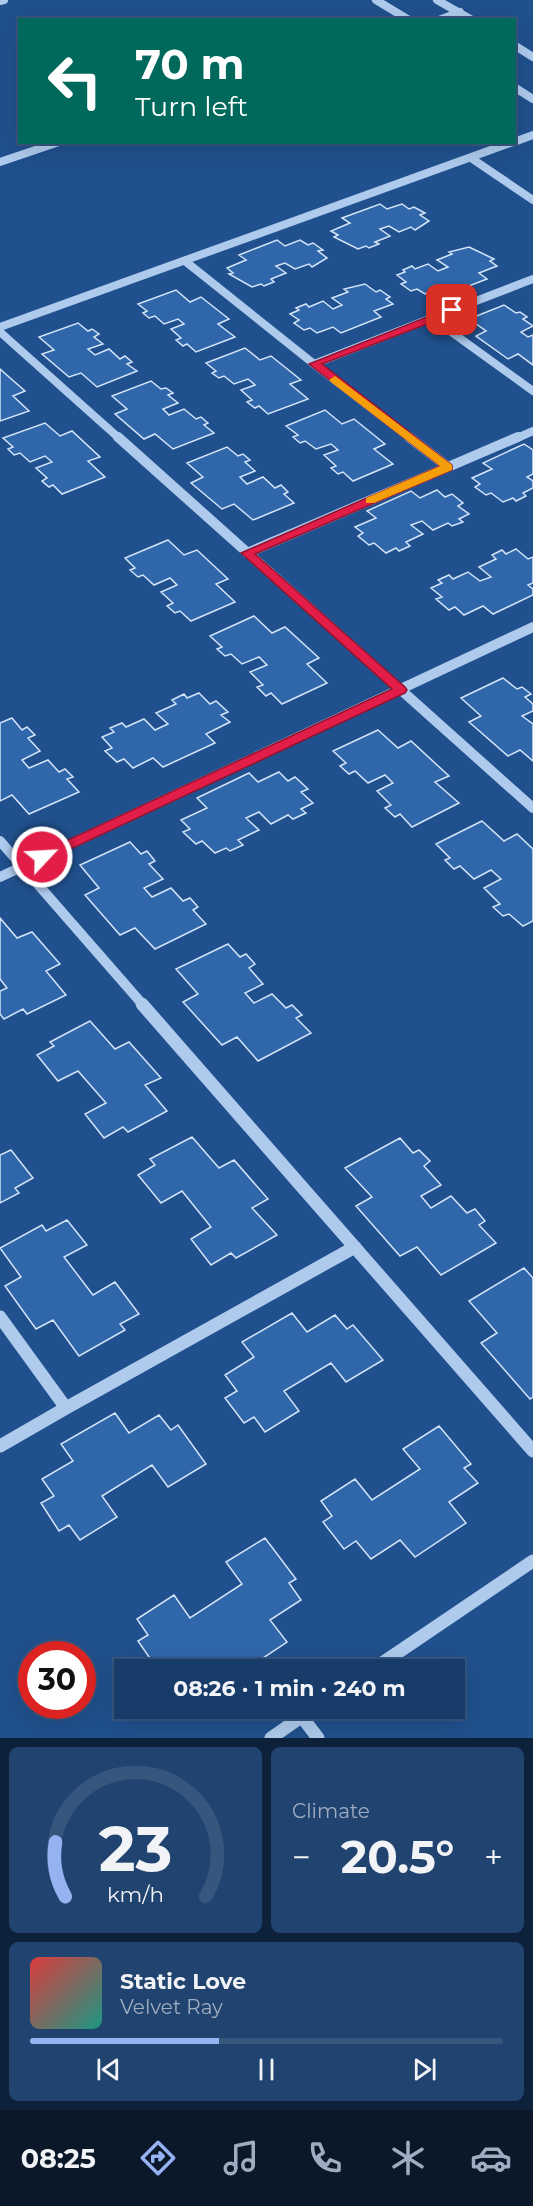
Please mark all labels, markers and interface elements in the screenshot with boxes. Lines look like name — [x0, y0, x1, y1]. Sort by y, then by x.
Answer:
text: 70 m — [135, 38, 245, 90]
icon: left — [36, 42, 114, 120]
text: Turn left — [135, 90, 248, 123]
pin — [426, 284, 477, 335]
icon: arrive — [435, 293, 468, 326]
position arrow — [10, 825, 74, 889]
speed limit sign: 30 — [18, 1641, 96, 1719]
text: 08:26 · 1 min · 240 m — [173, 1675, 406, 1702]
text: Climate — [292, 1799, 370, 1823]
text: 23 — [99, 1811, 172, 1887]
text: 20.5° — [341, 1829, 454, 1884]
text: − — [292, 1837, 311, 1877]
text: + — [484, 1837, 503, 1877]
text: km/h — [107, 1881, 164, 1907]
text: Static Love — [120, 1968, 246, 1995]
text: Velvet Ray — [120, 1995, 223, 2019]
icon: previous — [92, 2053, 125, 2086]
icon: pause — [250, 2053, 283, 2086]
icon: next — [408, 2053, 441, 2086]
icon: directions — [137, 2137, 179, 2179]
icon: music — [220, 2137, 262, 2179]
icon: phone — [304, 2137, 346, 2179]
icon: climate — [387, 2137, 429, 2179]
icon: car — [470, 2137, 512, 2179]
text: 08:25 — [21, 2142, 96, 2175]

